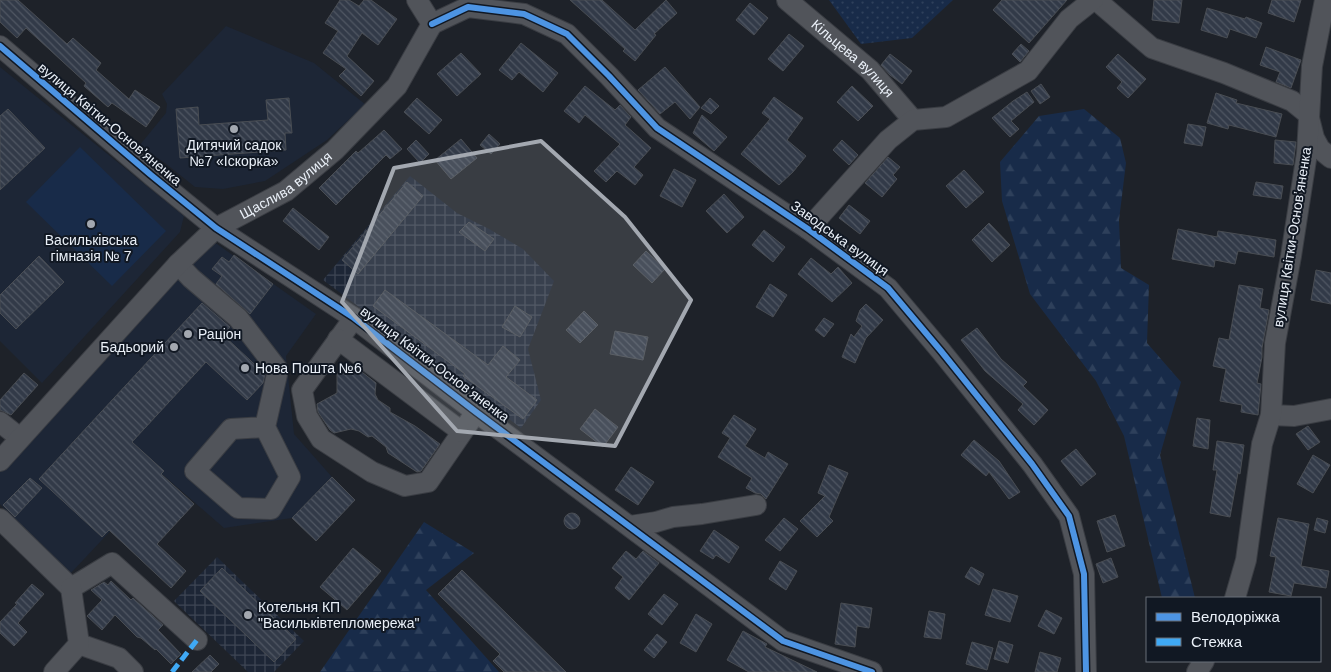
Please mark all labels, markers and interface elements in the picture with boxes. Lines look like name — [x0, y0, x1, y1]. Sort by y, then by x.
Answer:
street label: Кільцева вулиця — [808, 16, 897, 100]
street label: вулиця Квітки-Основʼяненка — [35, 59, 185, 189]
marker: Дитячий садок №7 «Іскорка» — [228, 123, 240, 135]
place label: Дитячий садок №7 «Іскорка» — [187, 137, 282, 169]
street label: вулиця Квітки-Основʼяненка — [1270, 146, 1314, 328]
street label: Щаслива вулиця — [237, 148, 335, 222]
street label: Заводська вулиця — [788, 197, 892, 279]
marker: Васильківська гімназія № 7 — [85, 218, 97, 230]
place label: Васильківська гімназія № 7 — [45, 232, 137, 264]
street label: вулиця Квітки-Основʼяненка — [357, 303, 513, 425]
place label: Раціон — [198, 326, 241, 342]
marker: Раціон — [182, 328, 194, 340]
place label: Бадьорий — [100, 339, 164, 355]
marker: Бадьорий — [168, 341, 180, 353]
place label: Нова Пошта №6 — [255, 360, 362, 376]
marker: Нова Пошта №6 — [239, 362, 251, 374]
legend — [1146, 597, 1321, 662]
place label: Котельня КП "Васильківтепломережа" — [258, 599, 419, 631]
text: Велодоріжка — [1191, 608, 1280, 625]
marker: Котельня КП "Васильківтепломережа" — [242, 609, 254, 621]
text: Стежка — [1191, 633, 1243, 650]

